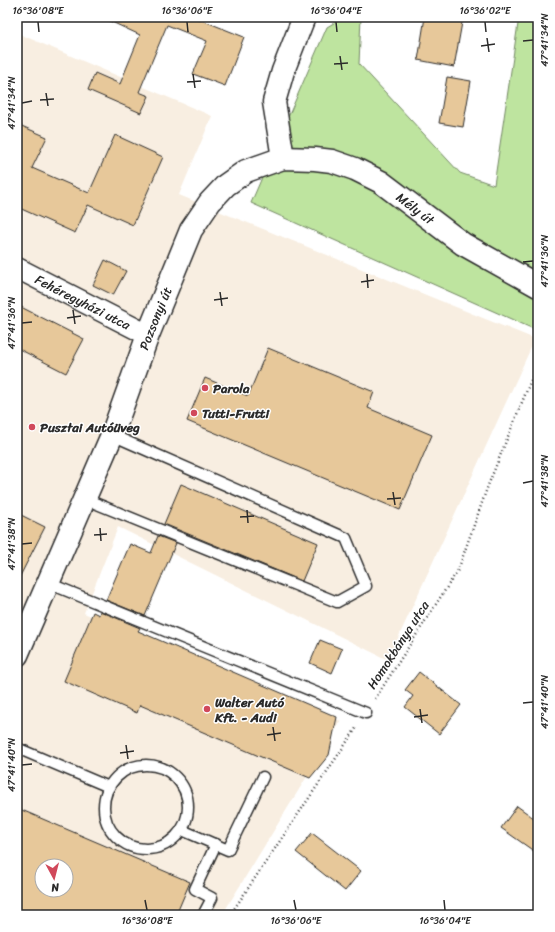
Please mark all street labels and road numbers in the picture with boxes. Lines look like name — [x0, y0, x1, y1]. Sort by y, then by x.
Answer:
street label: Mély út — [391, 186, 440, 231]
street label: Fehéregyházi utca — [31, 268, 135, 336]
street label: Pozsonyi út — [132, 283, 178, 353]
street label: Homokbánya utca — [361, 596, 436, 694]

